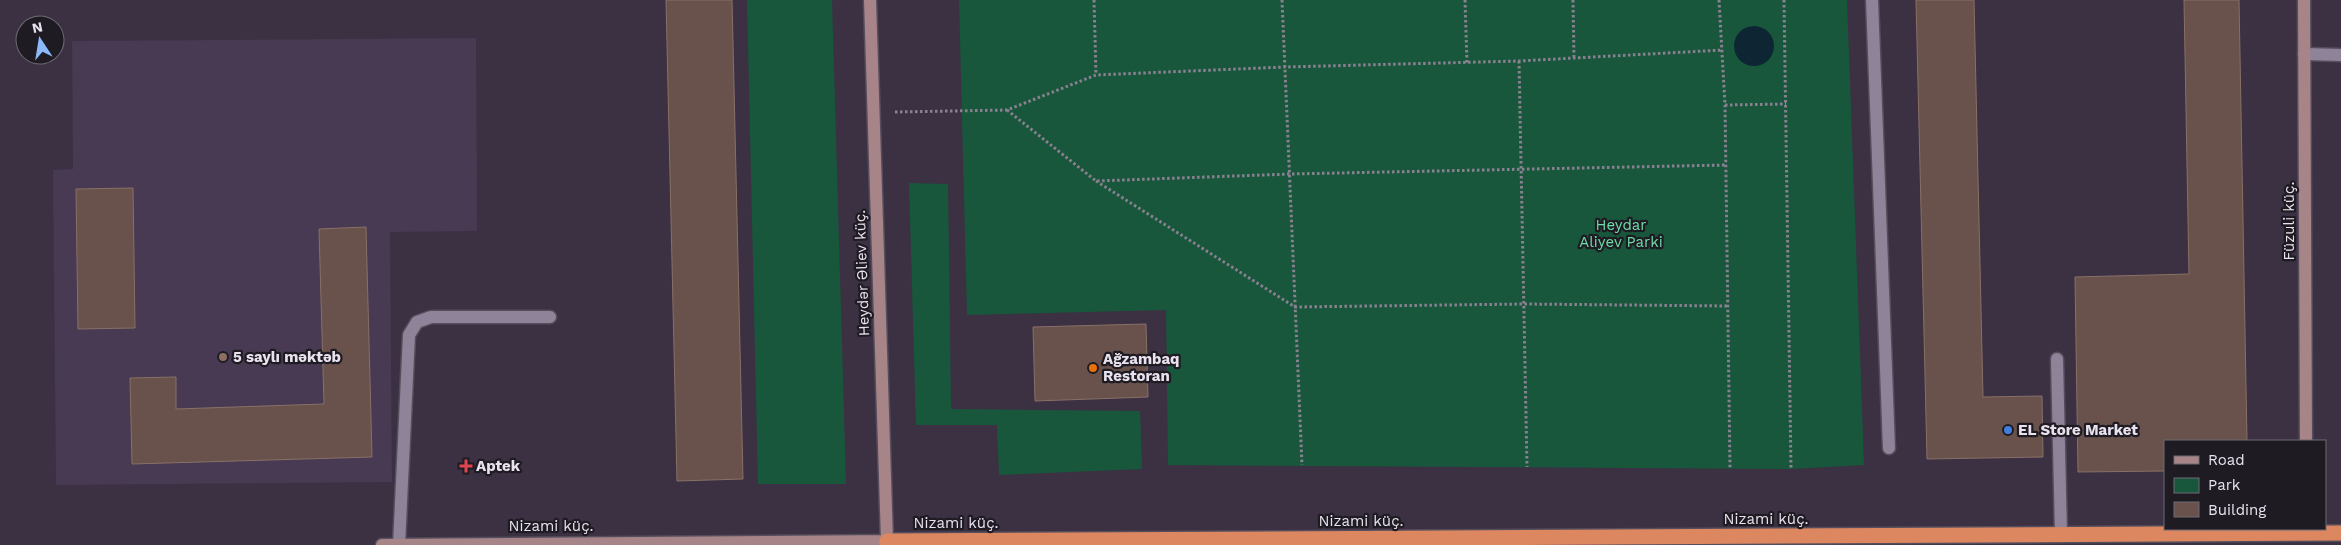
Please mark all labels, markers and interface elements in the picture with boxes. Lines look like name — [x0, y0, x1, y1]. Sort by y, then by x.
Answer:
north arrow — [15, 15, 65, 65]
text: N — [31, 18, 44, 36]
street label: Füzuli küç. — [2280, 182, 2298, 260]
street label: Heydər Əliev küç. — [851, 210, 873, 336]
park label: Heydar Aliyev Parki — [1579, 216, 1663, 251]
place label: 5 saylı məktəb — [233, 348, 341, 366]
place label: Ağzambaq Restoran — [1103, 350, 1179, 385]
marker: 5 saylı məktəb — [217, 351, 229, 363]
marker: Ağzambaq Restoran — [1087, 362, 1099, 374]
place label: EL Store Market — [2018, 421, 2138, 439]
marker: EL Store Market — [2002, 424, 2014, 436]
legend — [2164, 440, 2326, 530]
text: Road — [2208, 451, 2245, 469]
place label: Aptek — [476, 457, 521, 475]
marker: Aptek — [460, 460, 472, 472]
text: Park — [2208, 476, 2241, 494]
text: Building — [2208, 501, 2266, 519]
street label: Nizami küç. — [1723, 510, 1809, 528]
street label: Nizami küç. — [1318, 512, 1404, 530]
street label: Nizami küç. — [913, 514, 999, 532]
street label: Nizami küç. — [508, 517, 594, 535]

